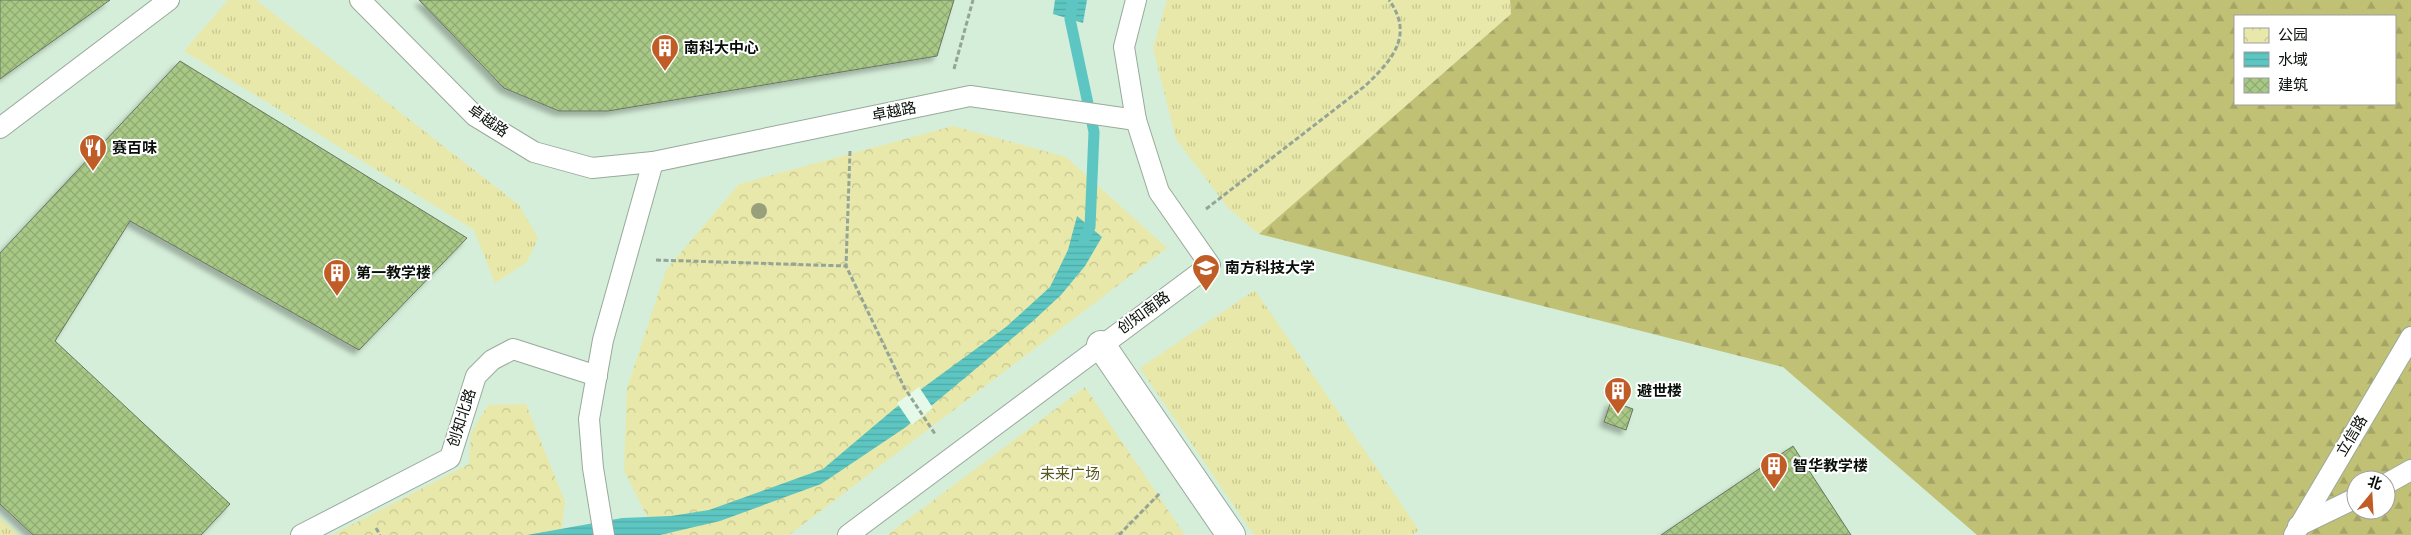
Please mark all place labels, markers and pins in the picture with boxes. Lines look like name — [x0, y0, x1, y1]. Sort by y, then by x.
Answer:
building icon: 南科大中心 — [650, 33, 680, 72]
place label: 南科大中心 — [684, 40, 759, 56]
restaurant icon: 赛百味 — [78, 133, 108, 172]
place label: 赛百味 — [112, 139, 157, 156]
school or university icon: 南方科技大学 — [1191, 253, 1221, 292]
building icon: 第一教学楼 — [322, 258, 352, 297]
place label: 南方科技大学 — [1225, 259, 1315, 276]
place label: 第一教学楼 — [356, 264, 431, 281]
building icon: 避世楼 — [1603, 376, 1633, 415]
place label: 避世楼 — [1637, 383, 1682, 399]
building icon: 智华教学楼 — [1759, 451, 1789, 490]
place label: 智华教学楼 — [1793, 457, 1868, 474]

